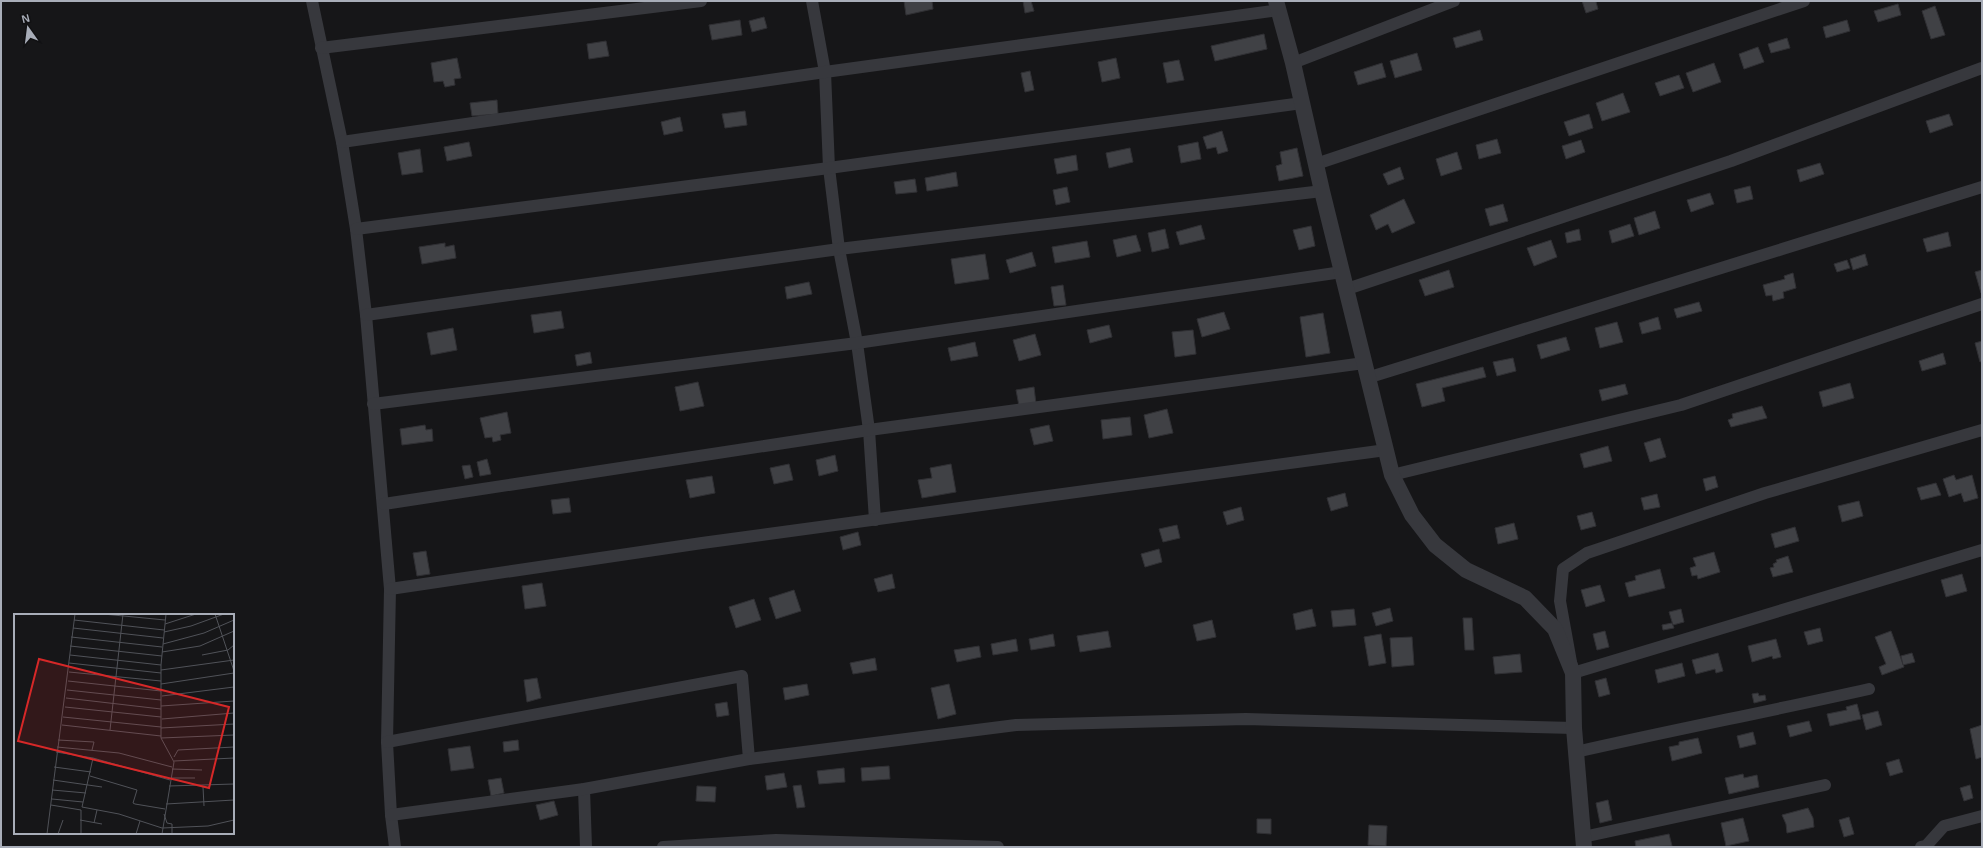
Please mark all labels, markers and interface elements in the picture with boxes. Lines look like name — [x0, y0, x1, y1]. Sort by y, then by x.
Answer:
north arrow — [8, 8, 48, 48]
text: N — [20, 12, 31, 25]
inset map — [14, 614, 234, 834]

